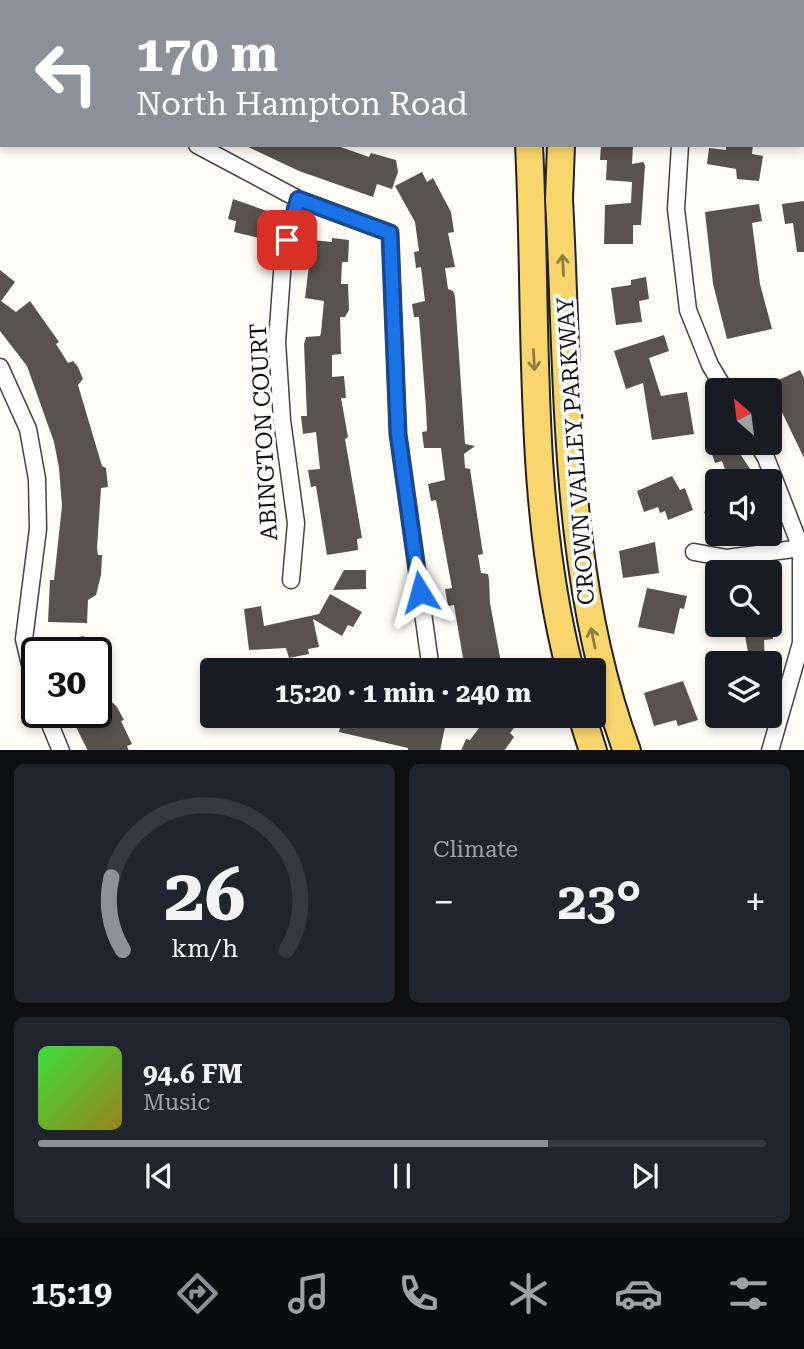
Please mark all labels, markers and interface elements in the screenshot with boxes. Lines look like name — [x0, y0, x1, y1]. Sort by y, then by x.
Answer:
text: 170 m — [136, 26, 278, 83]
icon: left — [21, 28, 112, 119]
text: North Hampton Road — [136, 85, 468, 123]
pin — [257, 210, 317, 270]
icon: arrive — [268, 221, 306, 259]
one-way arrow — [556, 254, 569, 277]
street label: CROWN VALLEY PARKWAY — [552, 296, 600, 606]
street label: ABINGTON COURT — [245, 323, 283, 541]
one-way arrow — [527, 349, 540, 372]
north arrow — [705, 378, 782, 455]
map controls — [705, 378, 782, 728]
button: sound — [705, 469, 782, 546]
position arrow — [383, 555, 457, 629]
button: search — [705, 560, 782, 637]
one-way arrow — [586, 627, 600, 650]
speed limit sign: 30 — [21, 637, 112, 728]
button: layers — [705, 651, 782, 728]
text: 15:20 · 1 min · 240 m — [275, 678, 531, 708]
text: Climate — [433, 836, 518, 863]
text: 26 — [164, 853, 245, 938]
text: 23° — [557, 871, 642, 932]
text: − — [433, 880, 454, 924]
text: + — [745, 880, 766, 924]
text: km/h — [171, 933, 238, 962]
text: 94.6 FM — [143, 1059, 243, 1089]
text: Music — [143, 1089, 210, 1116]
icon: previous — [140, 1157, 178, 1195]
icon: pause — [383, 1157, 421, 1195]
icon: next — [626, 1157, 664, 1195]
icon: directions — [173, 1269, 222, 1318]
icon: music — [284, 1269, 333, 1318]
icon: phone — [394, 1269, 443, 1318]
icon: climate — [504, 1269, 553, 1318]
icon: car — [614, 1269, 663, 1318]
icon: filters — [724, 1269, 773, 1318]
text: 15:19 — [31, 1274, 112, 1312]

